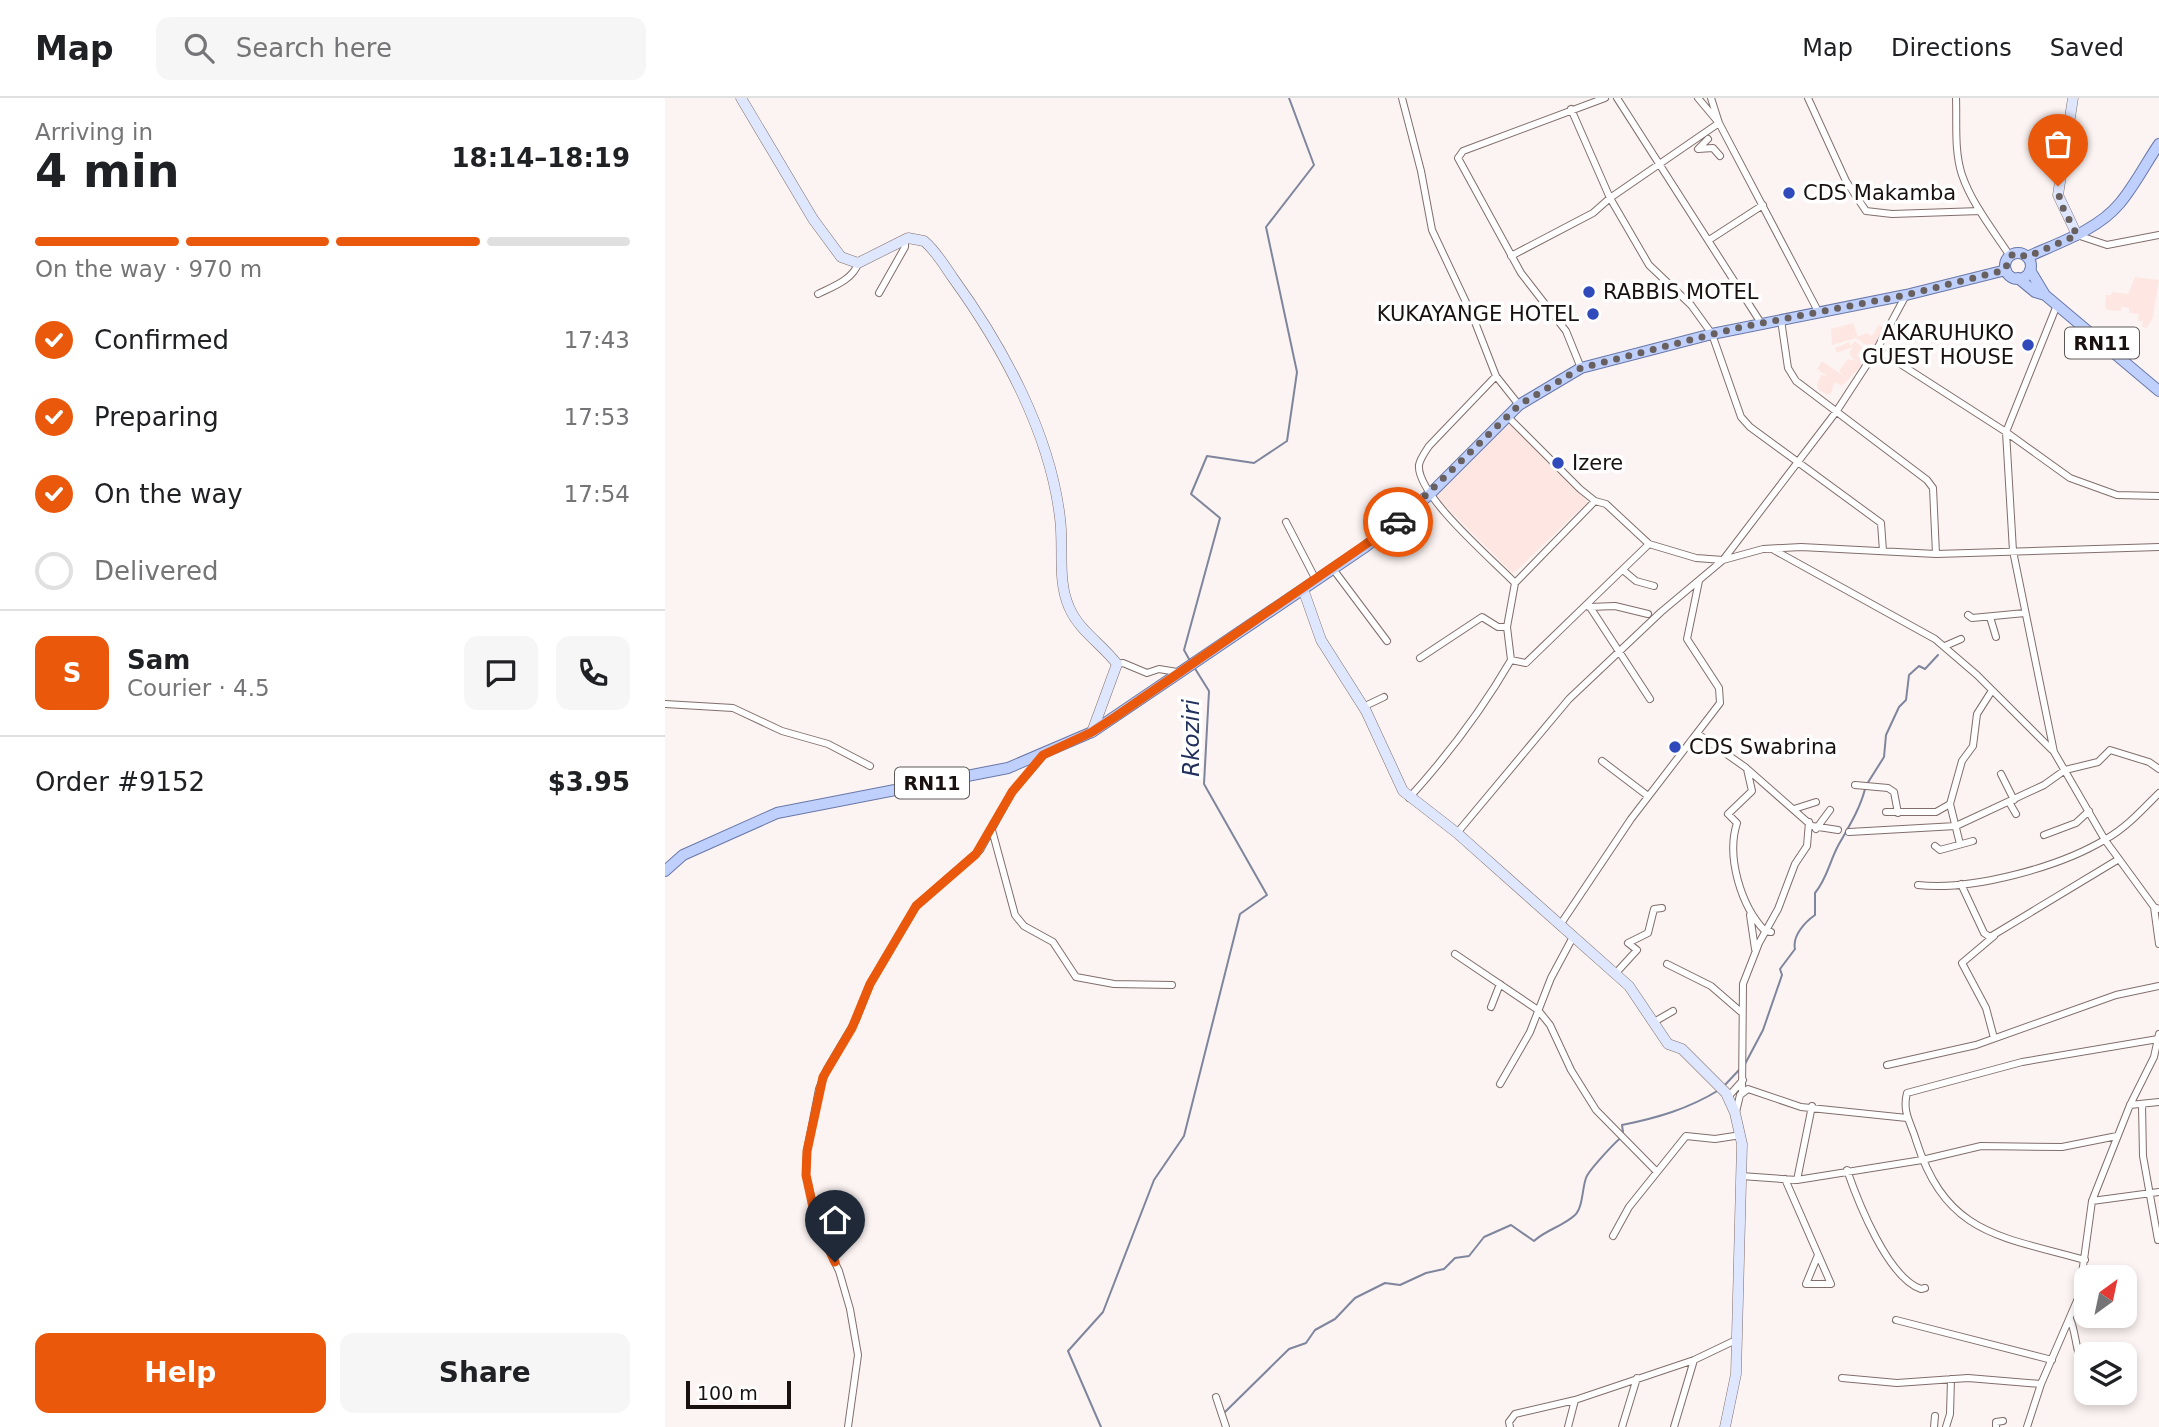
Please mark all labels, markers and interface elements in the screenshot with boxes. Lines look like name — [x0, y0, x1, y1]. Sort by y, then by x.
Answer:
search box — [156, 17, 646, 80]
text: Map — [35, 29, 114, 68]
icon: search — [180, 29, 218, 67]
text: Search here — [236, 33, 392, 63]
text: Map — [1802, 34, 1853, 62]
text: Directions — [1891, 34, 2012, 62]
text: Saved — [2050, 34, 2124, 62]
pin — [2028, 114, 2088, 186]
text: Arriving in — [35, 119, 153, 145]
icon: bag — [2039, 125, 2077, 163]
text: 18:14–18:19 — [451, 143, 630, 173]
text: 4 min — [35, 144, 179, 198]
place label: CDS Makamba — [1803, 181, 1956, 205]
marker: CDS Makamba — [1781, 185, 1797, 201]
text: On the way · 970 m — [35, 256, 262, 282]
place label: RABBIS MOTEL — [1603, 280, 1759, 304]
marker: RABBIS MOTEL — [1581, 284, 1597, 300]
place label: KUKAYANGE HOTEL — [1377, 302, 1579, 326]
marker: KUKAYANGE HOTEL — [1585, 306, 1601, 322]
icon: check — [35, 321, 73, 359]
place label: AKARUHUKO GUEST HOUSE — [1862, 321, 2014, 369]
text: Confirmed — [94, 325, 229, 355]
text: 17:43 — [564, 327, 630, 353]
road number: RN11 — [2065, 328, 2139, 358]
marker: AKARUHUKO GUEST HOUSE — [2020, 337, 2036, 353]
icon: check — [35, 398, 73, 436]
text: Preparing — [94, 402, 219, 432]
text: 17:53 — [564, 404, 630, 430]
place label: Izere — [1572, 451, 1623, 475]
marker: Izere — [1550, 455, 1566, 471]
icon: check — [35, 475, 73, 513]
text: On the way — [94, 479, 243, 509]
text: 17:54 — [564, 481, 630, 507]
courier — [1363, 487, 1433, 557]
icon: car — [1379, 503, 1417, 541]
text: Delivered — [94, 556, 218, 586]
button: chat — [464, 636, 538, 710]
button: phone — [556, 636, 630, 710]
text: Sam — [127, 645, 190, 675]
text: S — [63, 658, 81, 688]
text: Courier · 4.5 — [127, 675, 270, 701]
water label: Rkoziri — [1178, 699, 1204, 777]
place label: CDS Swabrina — [1689, 735, 1837, 759]
marker: CDS Swabrina — [1667, 739, 1683, 755]
text: Order #9152 — [35, 767, 205, 797]
text: $3.95 — [548, 767, 630, 797]
road number: RN11 — [895, 768, 969, 798]
pin — [805, 1190, 865, 1262]
icon: home — [816, 1201, 854, 1239]
north arrow — [2074, 1265, 2137, 1328]
map controls — [2074, 1265, 2137, 1405]
button: Help — [35, 1333, 326, 1413]
button: Share — [340, 1333, 630, 1413]
button: layers — [2074, 1342, 2137, 1405]
scale bar — [686, 1378, 791, 1410]
text: 100 m — [697, 1382, 758, 1404]

